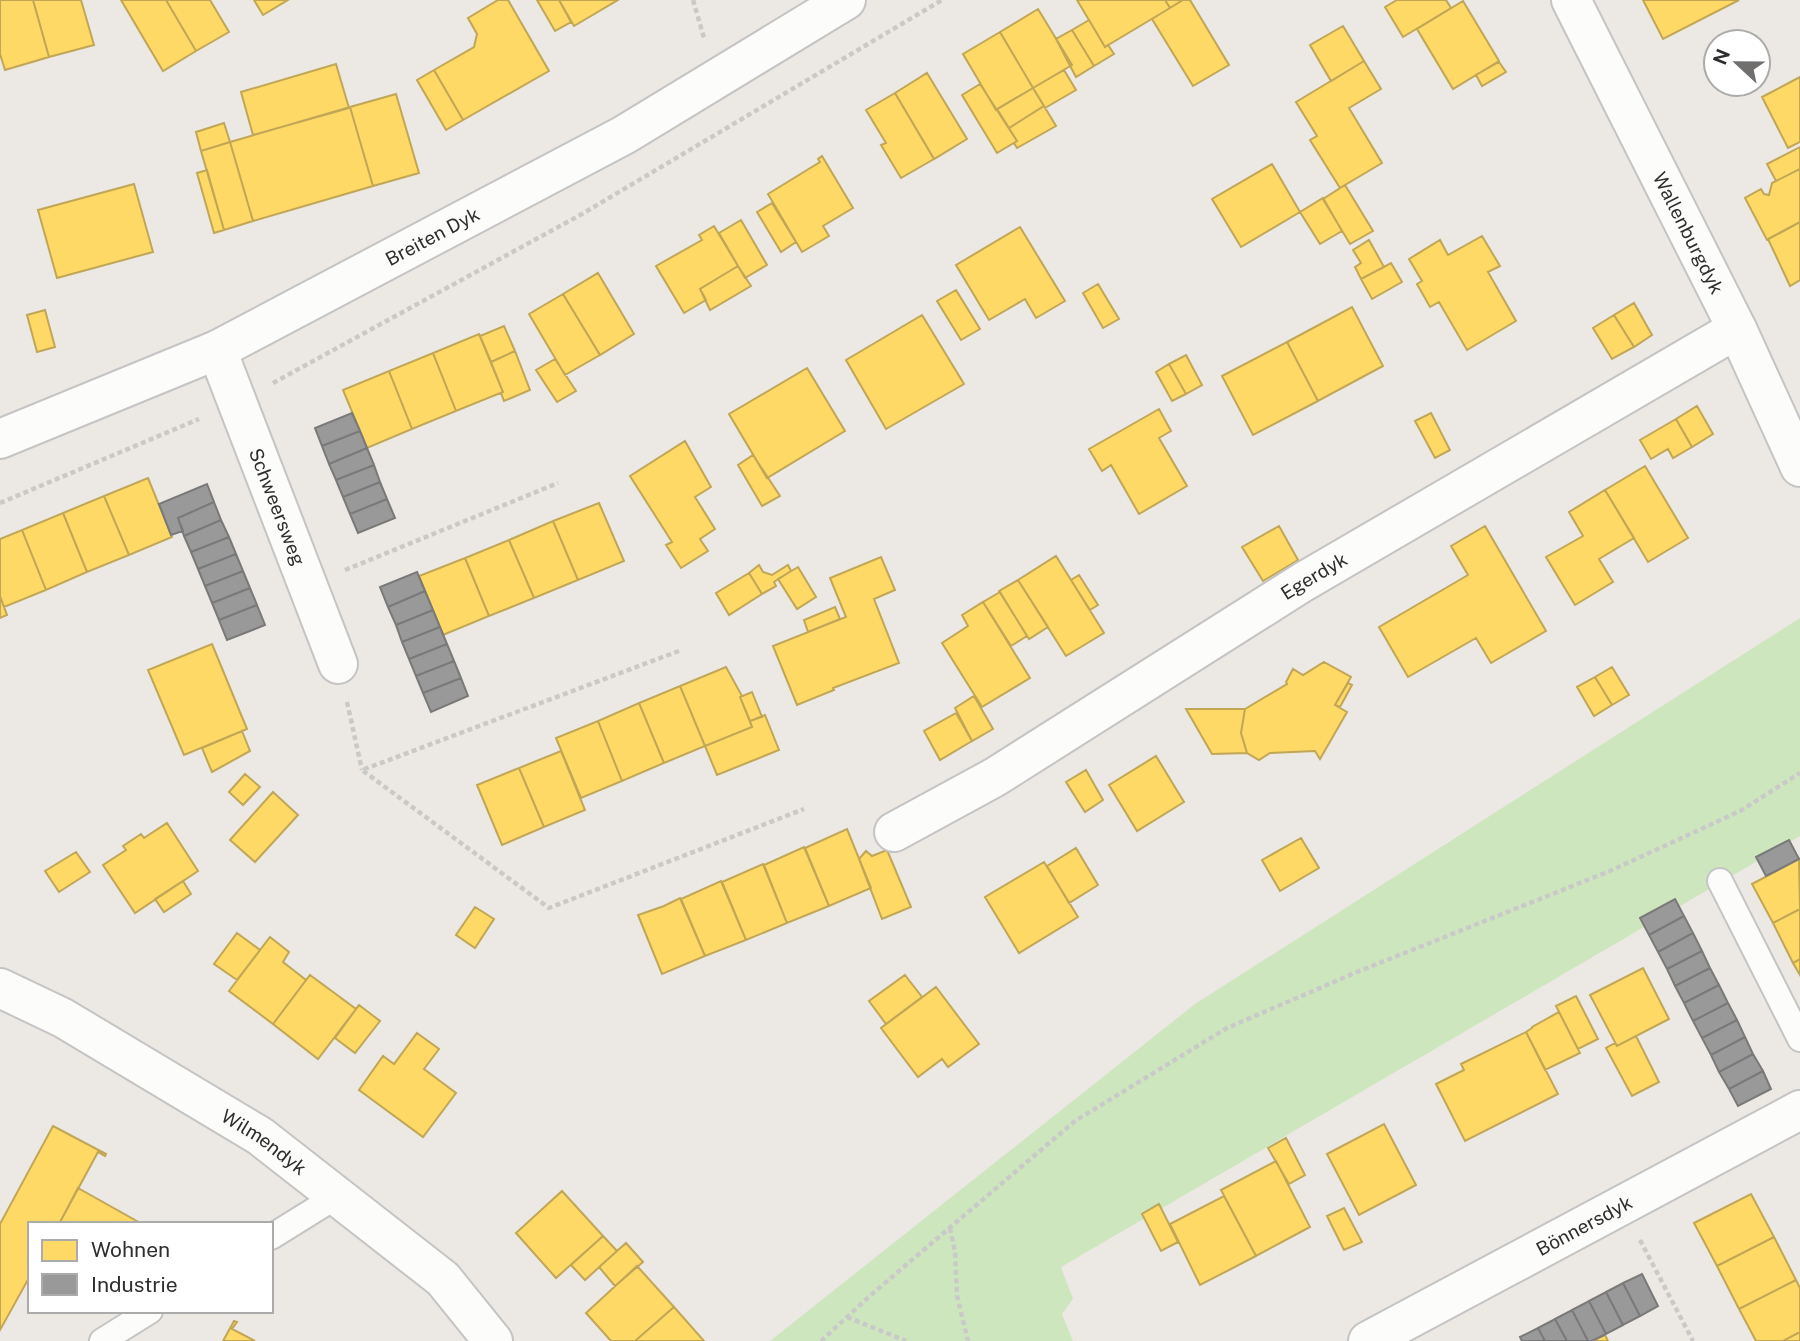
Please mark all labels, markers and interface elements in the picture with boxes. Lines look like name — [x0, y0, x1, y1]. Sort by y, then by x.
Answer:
north arrow — [1702, 28, 1772, 98]
text: N — [1708, 46, 1734, 68]
street label: Wallenburgdyk — [1649, 168, 1729, 298]
street label: Breiten Dyk — [382, 202, 483, 270]
street label: Schweersweg — [245, 445, 310, 569]
street label: Egerdyk — [1277, 548, 1351, 604]
street label: Wilmendyk — [218, 1105, 311, 1179]
street label: Bönnersdyk — [1532, 1191, 1636, 1260]
legend — [28, 1222, 273, 1313]
text: Wohnen — [91, 1237, 170, 1262]
text: Industrie — [91, 1272, 178, 1297]

